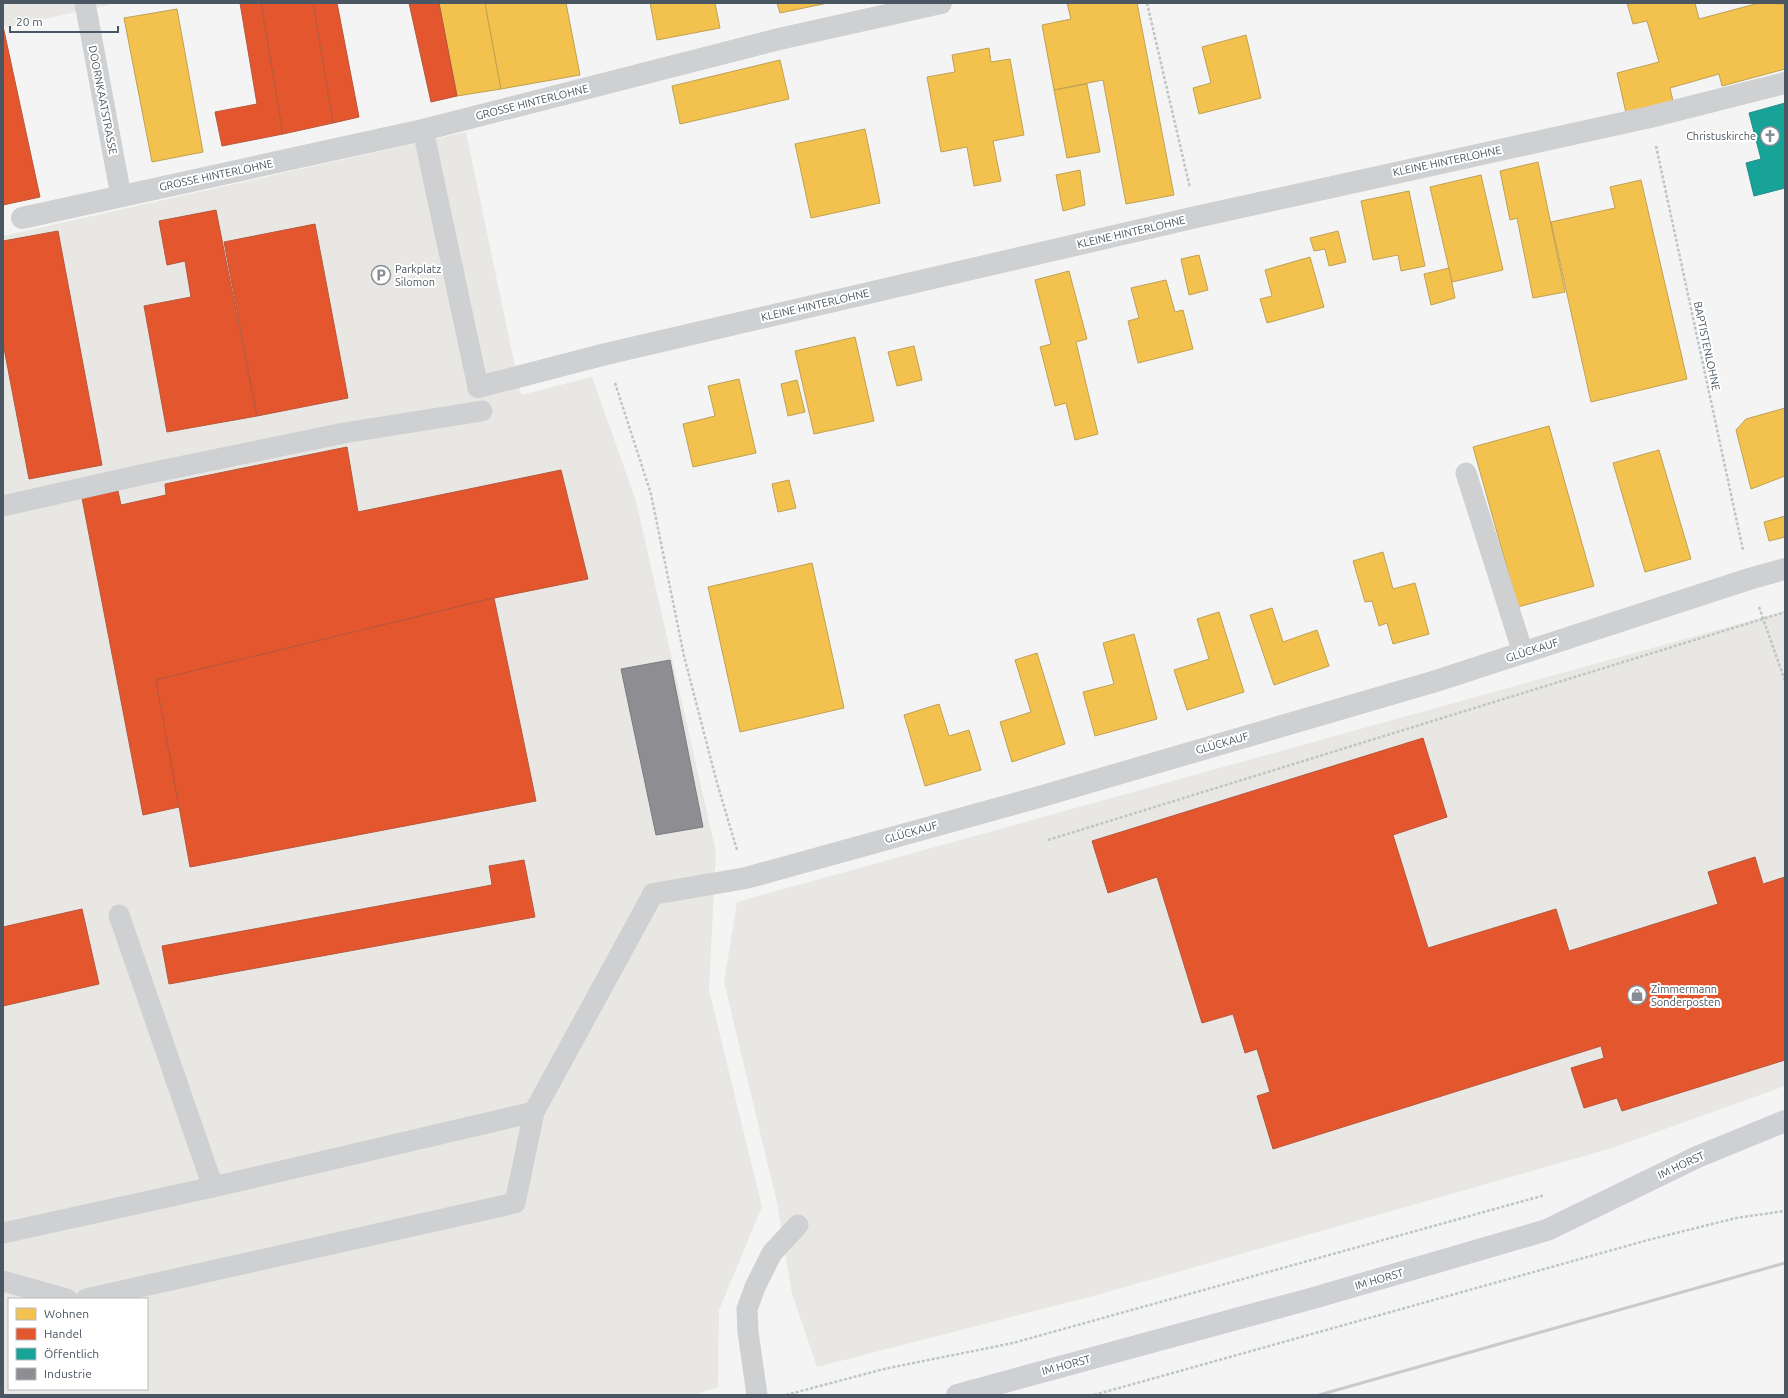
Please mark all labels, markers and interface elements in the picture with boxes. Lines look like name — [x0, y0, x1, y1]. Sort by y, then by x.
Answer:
scale bar — [10, 8, 118, 34]
text: 20 m — [16, 15, 43, 28]
street label: DOORNKAATSTRASSE — [87, 44, 119, 156]
street label: GROSSE HINTERLOHNE — [474, 82, 590, 122]
church icon: Christuskirche — [1759, 125, 1781, 147]
place label: Christuskirche — [1686, 130, 1756, 142]
street label: KLEINE HINTERLOHNE — [1392, 144, 1502, 178]
street label: GROSSE HINTERLOHNE — [158, 157, 274, 193]
street label: KLEINE HINTERLOHNE — [1076, 214, 1186, 250]
place label: Parkplatz Silomon — [395, 263, 441, 288]
parking icon: Parkplatz Silomon — [370, 264, 392, 286]
street label: KLEINE HINTERLOHNE — [760, 287, 870, 323]
street label: BAPTISTENLOHNE — [1692, 300, 1722, 392]
street label: GLÜCKAUF — [1504, 636, 1560, 664]
street label: GLÜCKAUF — [1194, 730, 1250, 756]
street label: GLÜCKAUF — [883, 819, 939, 845]
place label: Zimmermann Sonderposten — [1651, 983, 1720, 1008]
shop icon: Zimmermann Sonderposten — [1626, 984, 1648, 1006]
street label: IM HORST — [1656, 1149, 1706, 1181]
street label: IM HORST — [1353, 1266, 1405, 1292]
legend — [8, 1298, 148, 1390]
text: Wohnen — [44, 1307, 89, 1320]
text: Handel — [44, 1327, 82, 1340]
text: Öffentlich — [44, 1347, 99, 1360]
street label: IM HORST — [1040, 1353, 1092, 1377]
text: Industrie — [44, 1367, 92, 1380]

